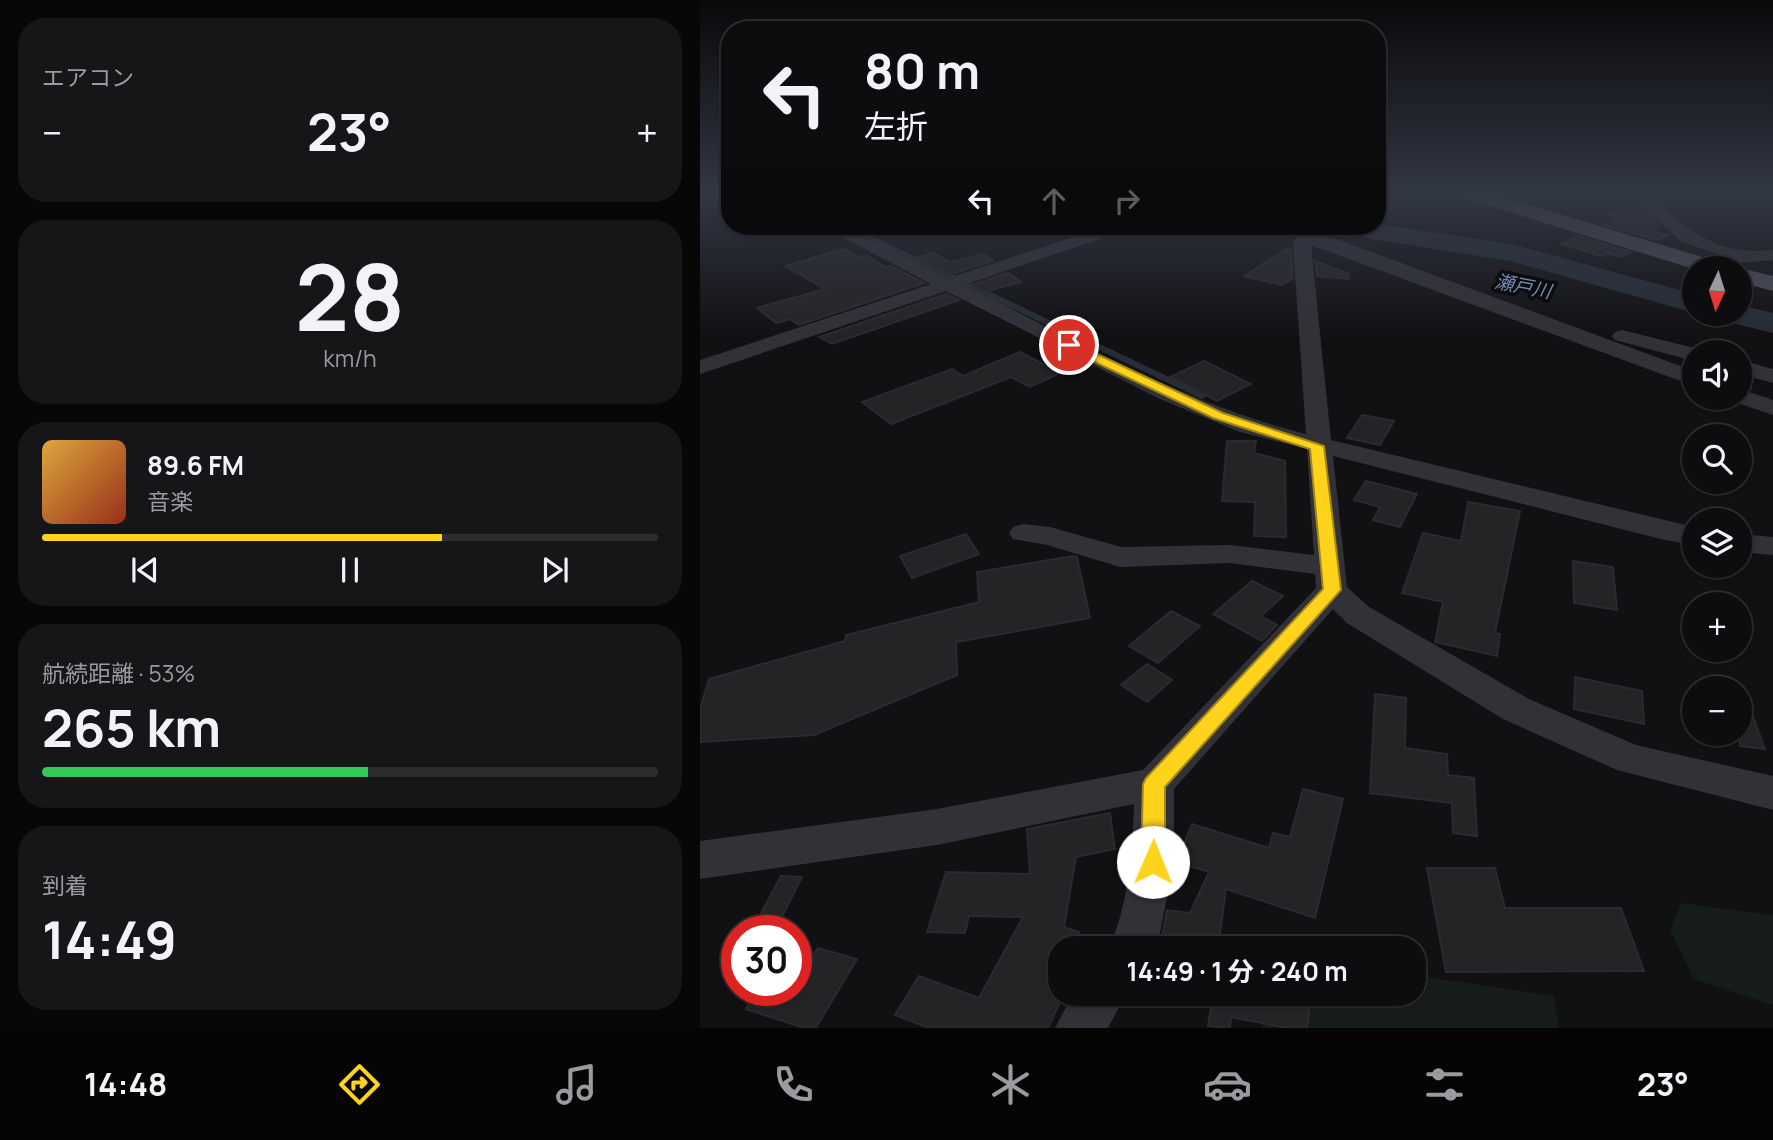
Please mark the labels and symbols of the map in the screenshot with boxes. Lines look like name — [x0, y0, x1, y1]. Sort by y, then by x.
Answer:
north arrow — [1682, 256, 1752, 326]
water label: 瀬戸川 — [1493, 268, 1555, 305]
pin — [1039, 315, 1099, 375]
position arrow — [1116, 825, 1190, 899]
speed limit sign: 30 — [721, 915, 812, 1006]

